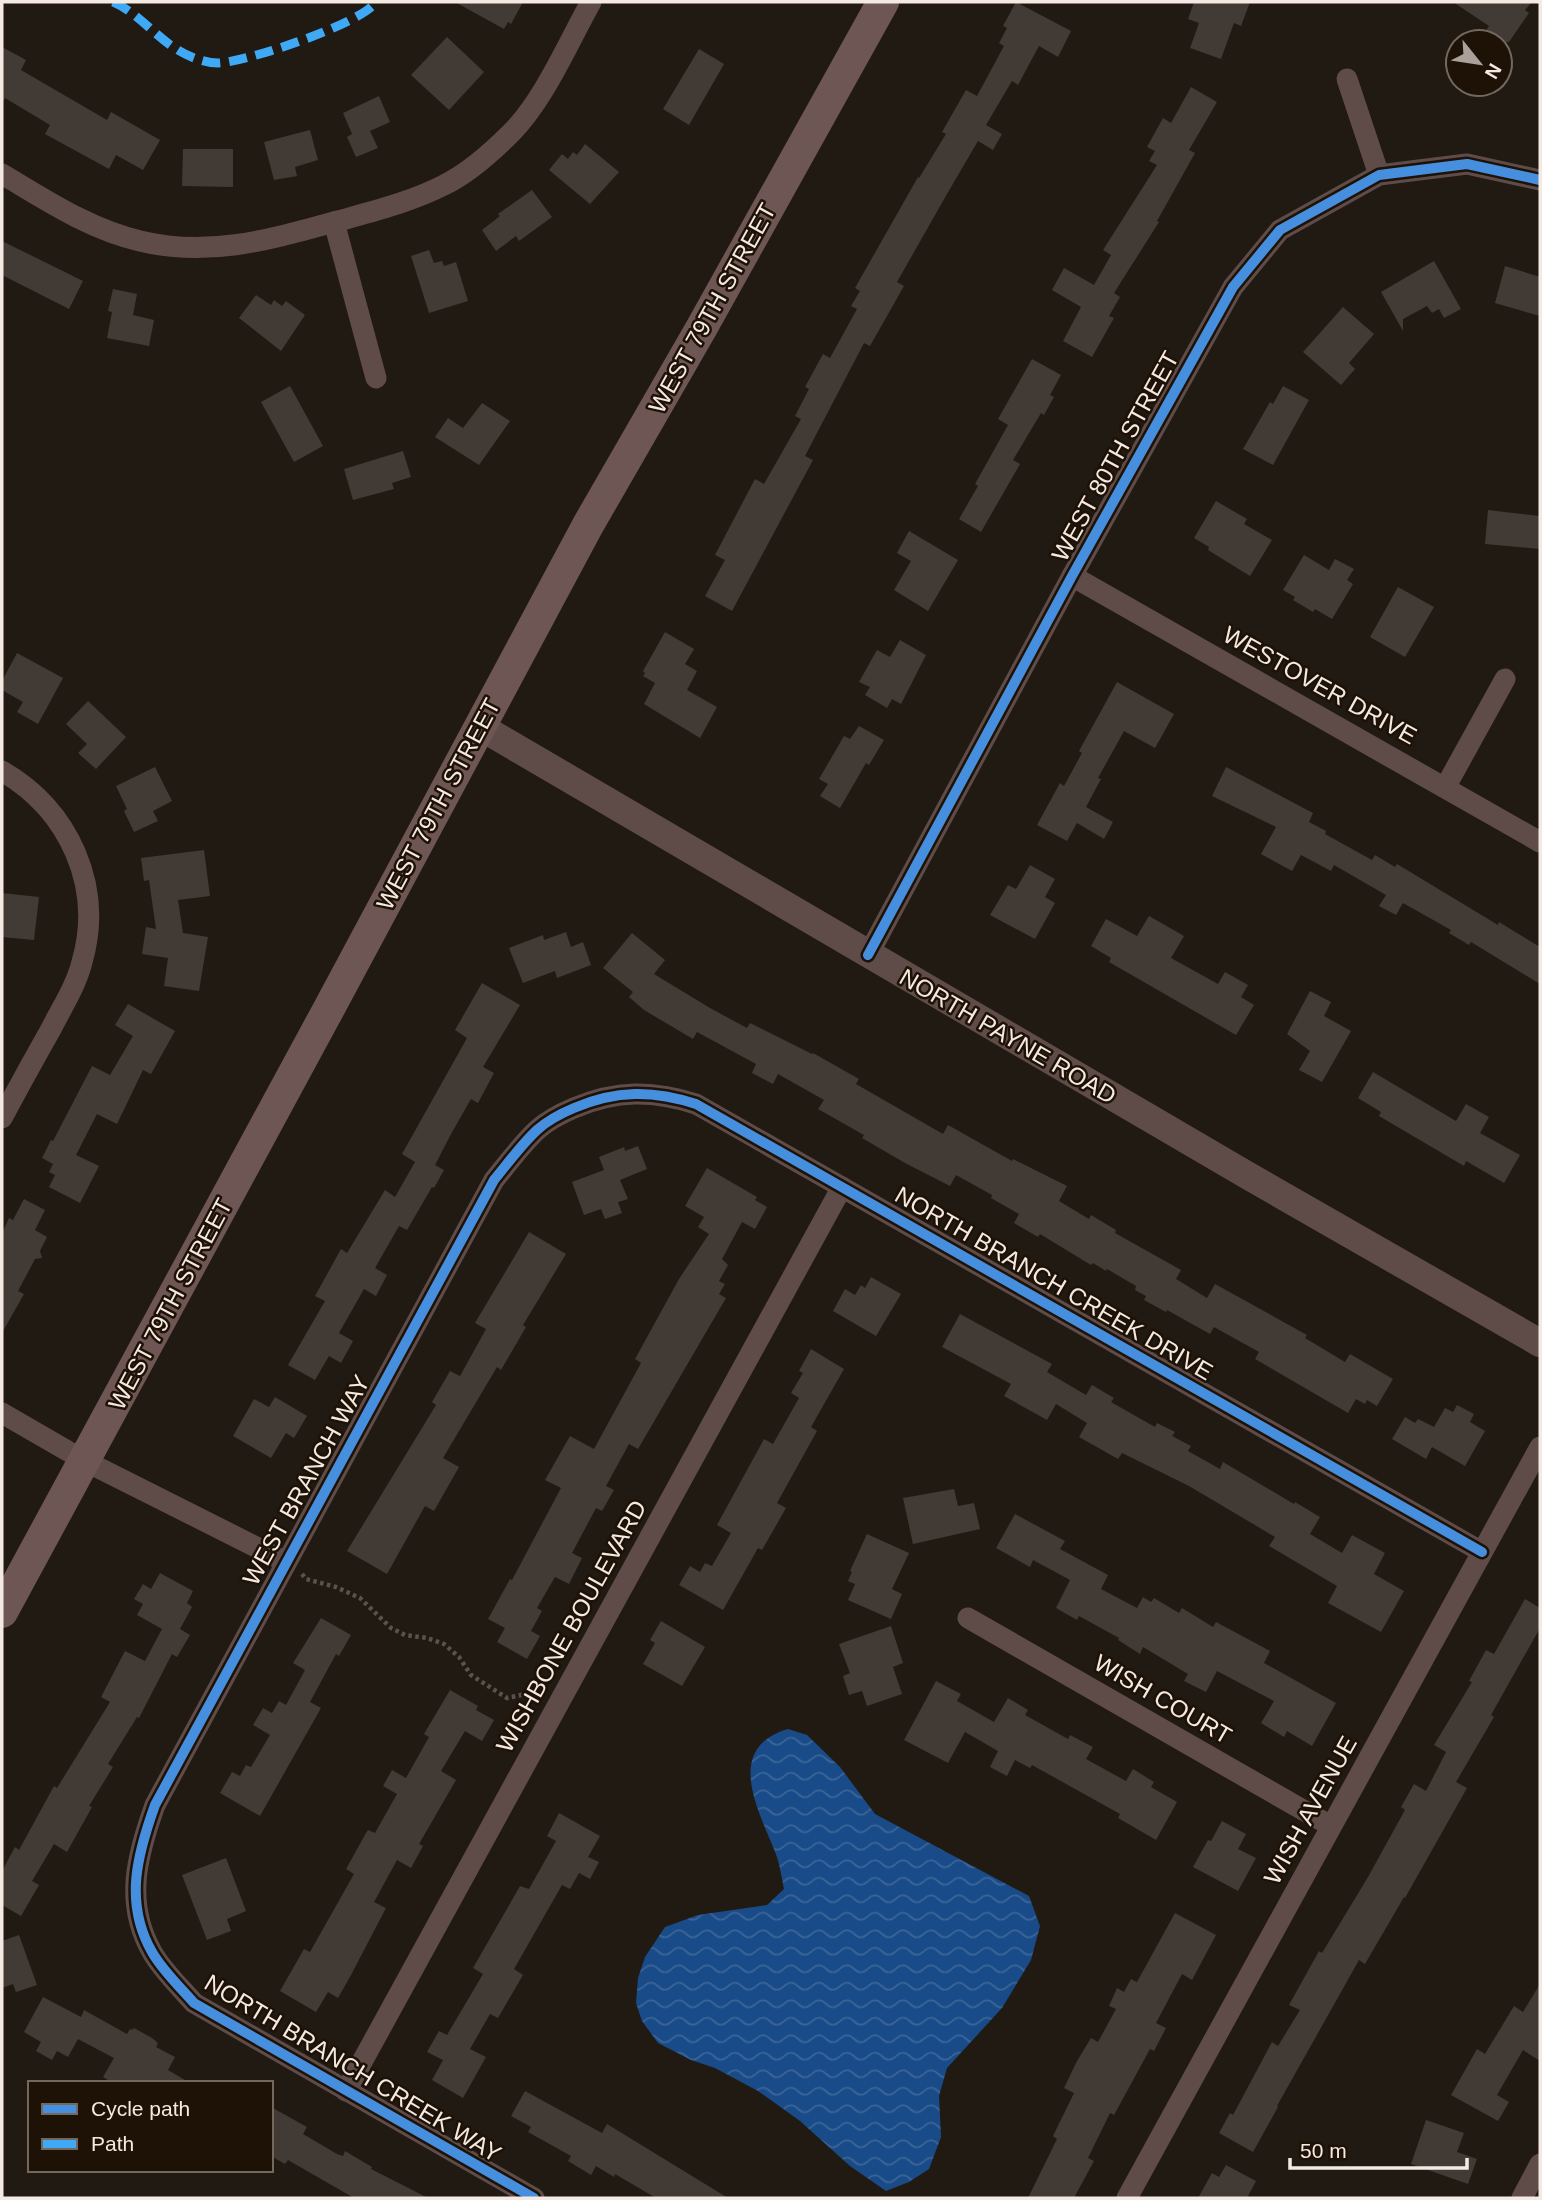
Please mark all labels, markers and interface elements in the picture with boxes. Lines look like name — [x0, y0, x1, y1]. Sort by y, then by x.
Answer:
north arrow — [1444, 28, 1514, 98]
text: N — [1481, 60, 1506, 82]
street label: WEST 79TH STREET — [643, 198, 781, 418]
street label: WEST 80TH STREET — [1046, 346, 1184, 566]
street label: WESTOVER DRIVE — [1219, 621, 1421, 749]
street label: WEST 79TH STREET — [371, 693, 505, 914]
street label: NORTH PAYNE ROAD — [895, 963, 1121, 1109]
street label: NORTH BRANCH CREEK DRIVE — [890, 1181, 1218, 1385]
street label: WEST 79TH STREET — [103, 1193, 237, 1414]
street label: WEST BRANCH WAY — [237, 1370, 375, 1590]
street label: WISHBONE BOULEVARD — [490, 1495, 652, 1757]
street label: WISH COURT — [1089, 1649, 1237, 1749]
street label: WISH AVENUE — [1258, 1731, 1362, 1889]
street label: NORTH BRANCH CREEK WAY — [200, 1969, 506, 2167]
legend — [28, 2081, 273, 2172]
text: Cycle path — [91, 2097, 190, 2120]
scale bar — [1290, 2126, 1467, 2170]
text: Path — [91, 2132, 134, 2155]
text: 50 m — [1300, 2139, 1347, 2162]

